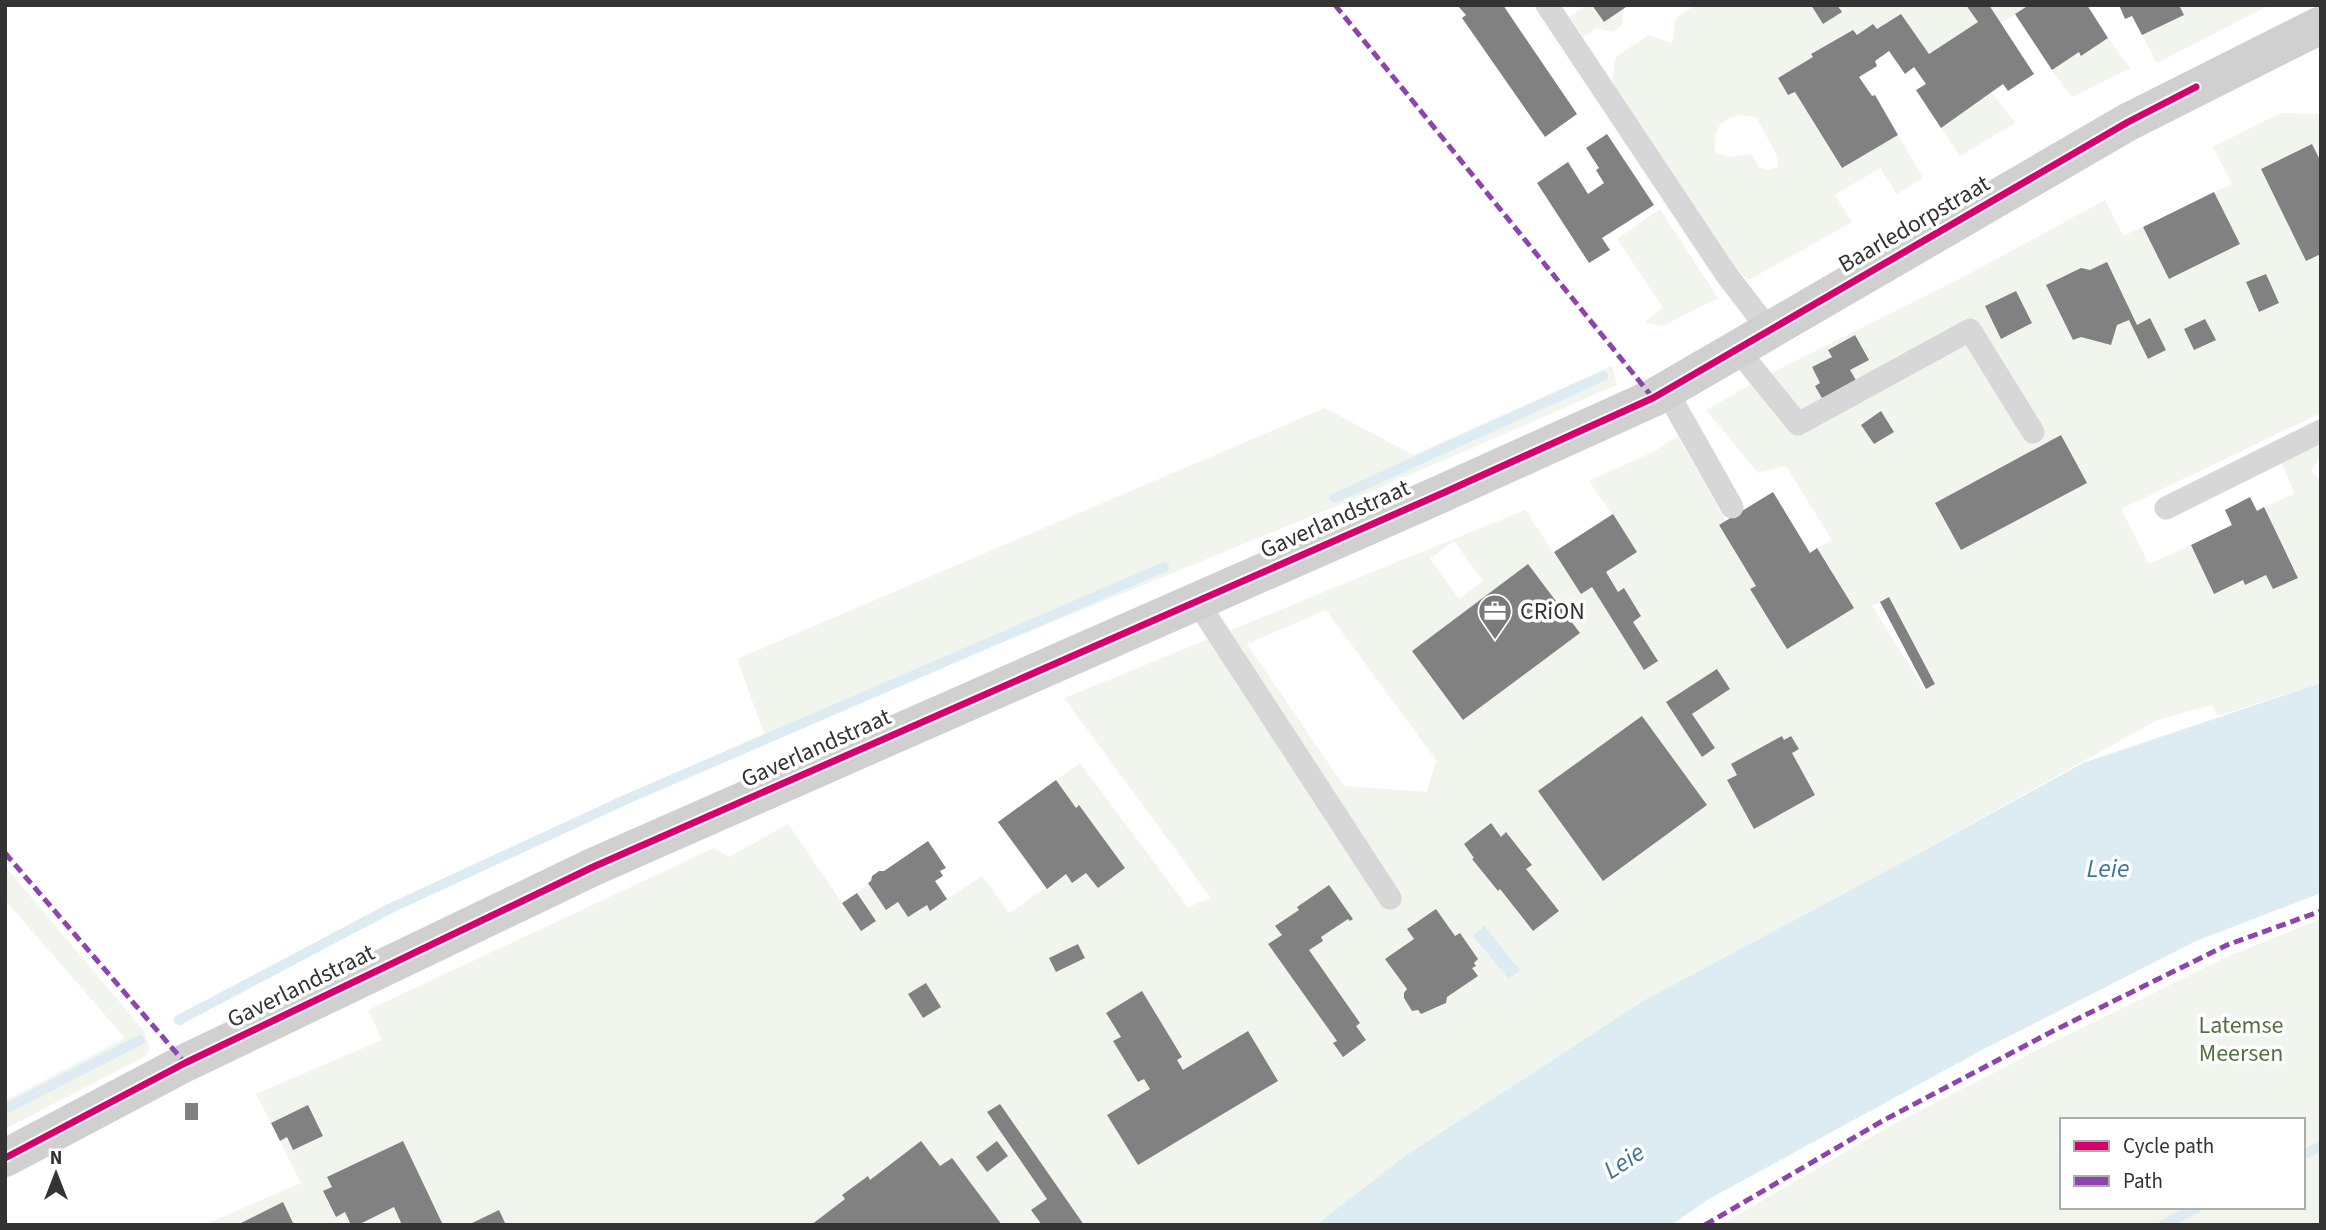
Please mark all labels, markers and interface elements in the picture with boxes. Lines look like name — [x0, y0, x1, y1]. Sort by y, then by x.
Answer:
street label: Baarledorpstraat — [1832, 166, 1996, 282]
street label: Gaverlandstraat — [1255, 470, 1415, 568]
office icon: CRiON — [1476, 592, 1514, 641]
place label: CRiON — [1520, 594, 1585, 629]
street label: Gaverlandstraat — [736, 699, 896, 797]
water label: Leie — [2087, 850, 2129, 887]
street label: Gaverlandstraat — [221, 935, 381, 1037]
park label: Latemse Meersen — [2199, 1008, 2283, 1071]
legend — [2060, 1118, 2305, 1209]
text: Cycle path — [2123, 1131, 2214, 1161]
water label: Leie — [1596, 1134, 1652, 1188]
north arrow — [21, 1139, 91, 1209]
text: N — [50, 1145, 62, 1172]
text: Path — [2123, 1166, 2163, 1196]

